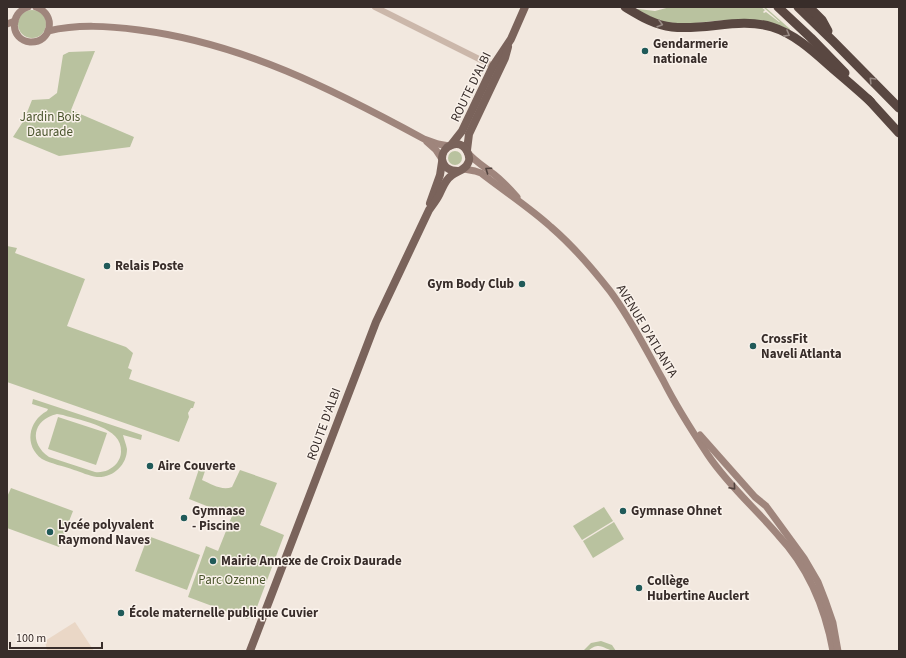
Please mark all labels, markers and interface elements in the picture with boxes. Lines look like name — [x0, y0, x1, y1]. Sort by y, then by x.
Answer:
one-way arrow — [656, 19, 663, 28]
one-way arrow — [783, 29, 790, 36]
place label: Gendarmerie nationale — [653, 35, 729, 68]
marker: Gendarmerie nationale — [640, 46, 650, 56]
street label: ROUTE D'ALBI — [446, 49, 496, 125]
one-way arrow — [869, 77, 877, 85]
park label: Jardin Bois Daurade — [20, 108, 81, 141]
one-way arrow — [486, 168, 493, 175]
place label: Relais Poste — [115, 257, 184, 275]
marker: Relais Poste — [102, 261, 112, 271]
place label: Gym Body Club — [427, 275, 514, 293]
marker: Gym Body Club — [517, 279, 527, 289]
street label: AVENUE D'ATLANTA — [612, 281, 682, 382]
place label: CrossFit Naveli Atlanta — [761, 330, 842, 363]
marker: CrossFit Naveli Atlanta — [748, 341, 758, 351]
street label: ROUTE D'ALBI — [303, 385, 345, 463]
place label: Aire Couverte — [157, 457, 236, 475]
marker: Aire Couverte — [145, 461, 155, 471]
one-way arrow — [729, 483, 736, 490]
place label: Gymnase - Piscine — [192, 502, 245, 535]
place label: Gymnase Ohnet — [631, 502, 722, 520]
marker: Gymnase Ohnet — [618, 506, 628, 516]
marker: Gymnase - Piscine — [179, 513, 189, 523]
place label: Lycée polyvalent Raymond Naves — [58, 516, 154, 549]
marker: Lycée polyvalent Raymond Naves — [45, 527, 55, 537]
place label: Mairie Annexe de Croix Daurade — [221, 552, 402, 570]
marker: Mairie Annexe de Croix Daurade — [208, 556, 218, 566]
park label: Parc Ozenne — [198, 571, 266, 589]
place label: Collège Hubertine Auclert — [647, 572, 749, 605]
marker: Collège Hubertine Auclert — [634, 583, 644, 593]
place label: École maternelle publique Cuvier — [129, 604, 319, 622]
marker: École maternelle publique Cuvier — [116, 608, 126, 618]
scale bar — [10, 624, 102, 650]
text: 100 m — [16, 630, 46, 647]

